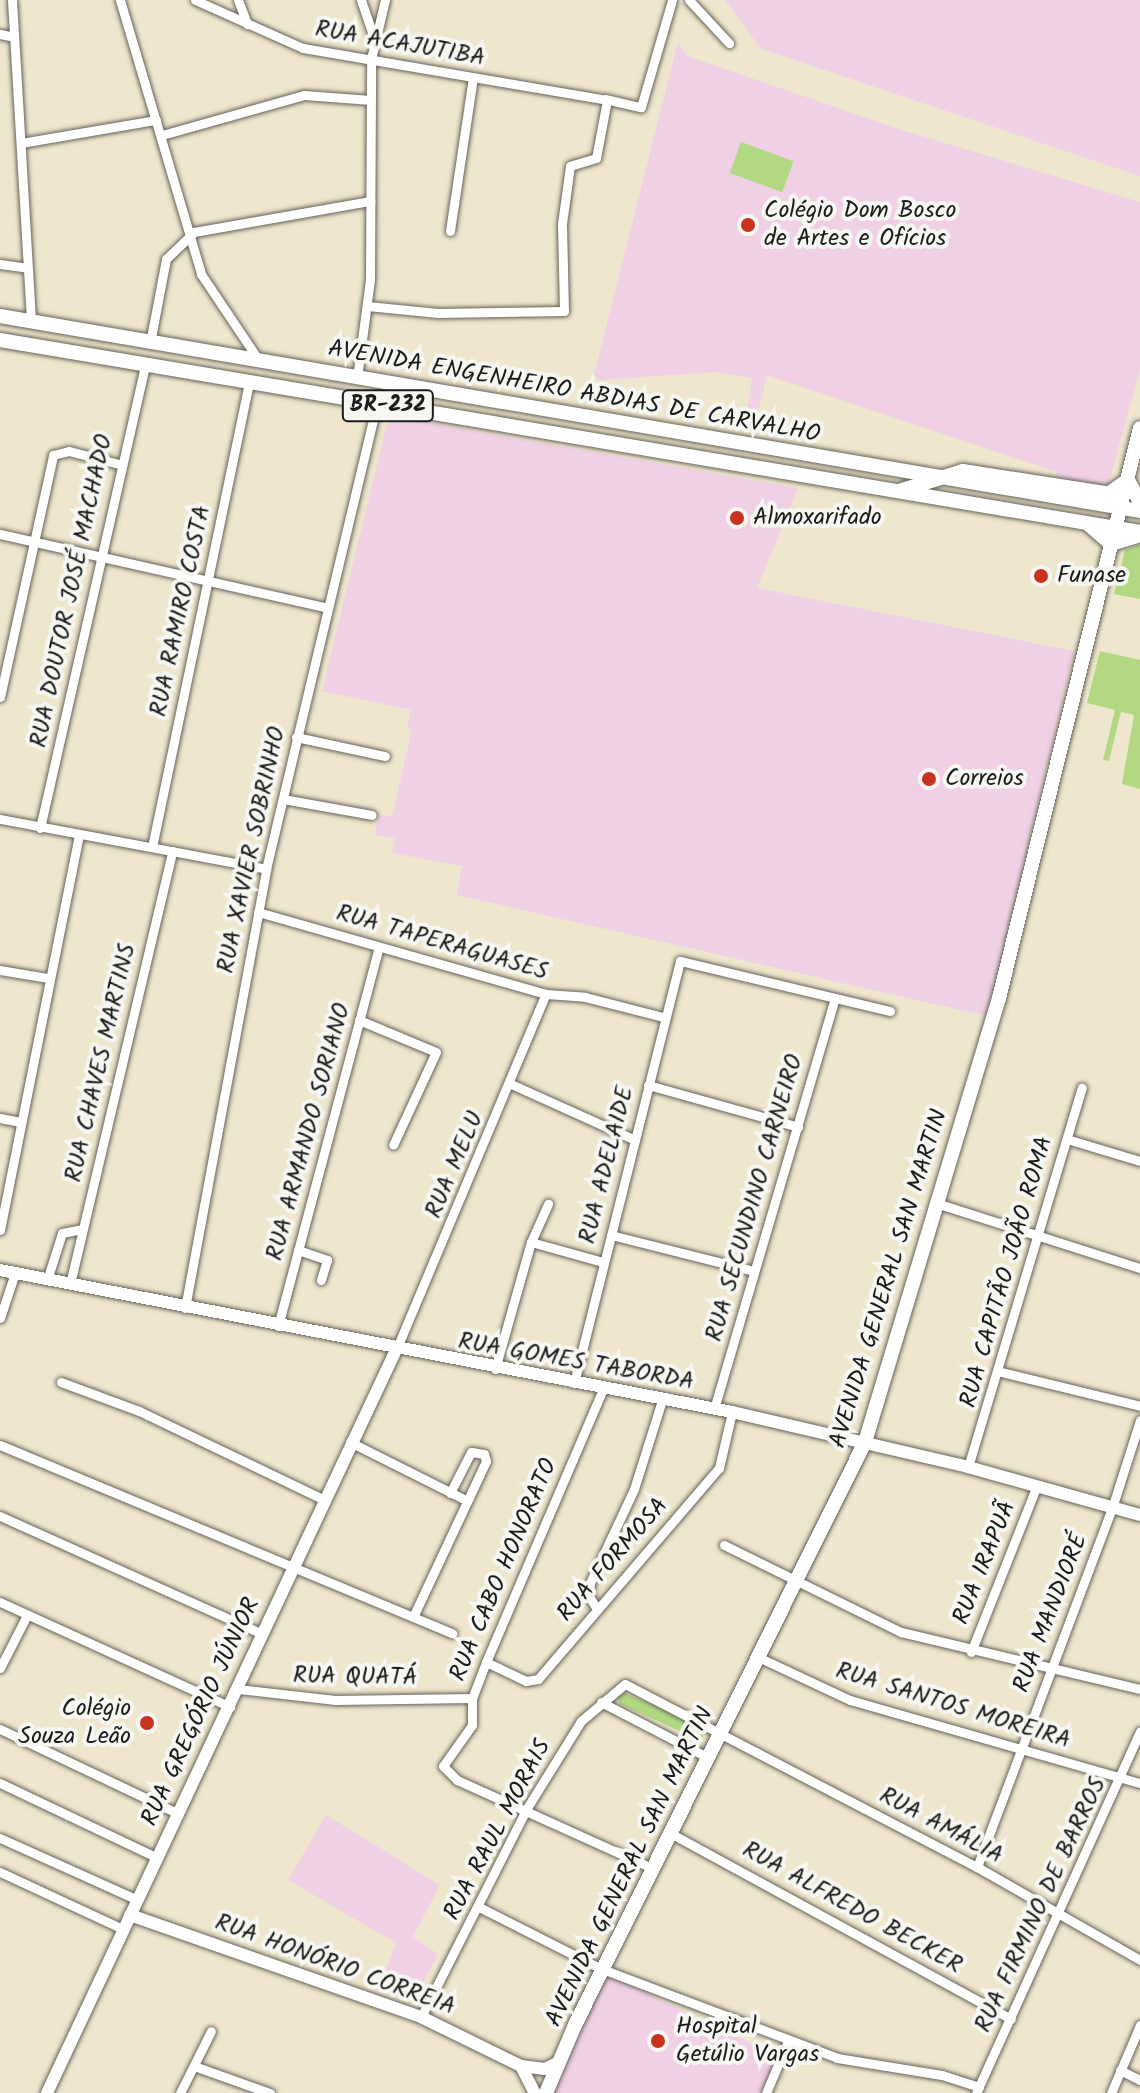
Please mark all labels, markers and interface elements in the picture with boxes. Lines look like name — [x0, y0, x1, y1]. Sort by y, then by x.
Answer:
street label: RUA ACAJUTIBA — [313, 15, 487, 73]
place label: Colégio Dom Bosco de Artes e Ofícios — [764, 197, 956, 253]
marker: Colégio Dom Bosco de Artes e Ofícios — [739, 216, 757, 234]
street label: AVENIDA ENGENHEIRO ABDIAS DE CARVALHO — [326, 334, 822, 450]
road number: BR-232 — [340, 388, 436, 424]
street label: RUA DOUTOR JOSÉ MACHADO — [25, 432, 119, 750]
street label: RUA RAMIRO COSTA — [145, 503, 217, 719]
place label: Almoxarifado — [753, 504, 882, 532]
marker: Almoxarifado — [728, 509, 746, 527]
place label: Funase — [1057, 562, 1126, 590]
marker: Funase — [1032, 567, 1050, 585]
street label: RUA XAVIER SOBRINHO — [212, 724, 292, 976]
place label: Correios — [945, 765, 1024, 793]
marker: Correios — [920, 770, 938, 788]
street label: RUA TAPERAGUASES — [333, 899, 551, 987]
street label: RUA CHAVES MARTINS — [60, 941, 142, 1185]
street label: RUA ARMANDO SORIANO — [261, 1000, 357, 1264]
street label: RUA SECUNDINO CARNEIRO — [700, 1051, 810, 1345]
street label: RUA ADELAIDE — [574, 1083, 640, 1247]
street label: AVENIDA GENERAL SAN MARTIN — [824, 1106, 954, 1452]
street label: RUA MELU — [420, 1107, 490, 1223]
street label: RUA CAPITÃO JOÃO ROMA — [954, 1133, 1060, 1411]
street label: RUA GOMES TABORDA — [456, 1327, 696, 1397]
street label: RUA CABO HONORATO — [444, 1454, 564, 1686]
street label: RUA FORMOSA — [551, 1492, 675, 1628]
street label: RUA IRAPUÃ — [947, 1497, 1023, 1629]
street label: RUA MANDIORÉ — [1007, 1529, 1095, 1697]
street label: RUA GREGÓRIO JÚNIOR — [135, 1593, 267, 1831]
street label: RUA SANTOS MOREIRA — [832, 1657, 1074, 1755]
street label: RUA QUATÁ — [293, 1662, 417, 1692]
place label: Colégio Souza Leão — [18, 1695, 131, 1751]
street label: AVENIDA GENERAL SAN MARTIN — [540, 1702, 720, 2032]
marker: Colégio Souza Leão — [138, 1714, 156, 1732]
street label: RUA RAUL MORAIS — [438, 1735, 558, 1925]
street label: RUA FIRMINO DE BARROS — [969, 1773, 1113, 2037]
street label: RUA AMÁLIA — [874, 1781, 1008, 1871]
street label: RUA ALFREDO BECKER — [737, 1836, 967, 1980]
street label: RUA HONÓRIO CORREIA — [211, 1908, 459, 2022]
place label: Hospital Getúlio Vargas — [676, 2013, 819, 2069]
marker: Hospital Getúlio Vargas — [647, 2030, 669, 2052]

